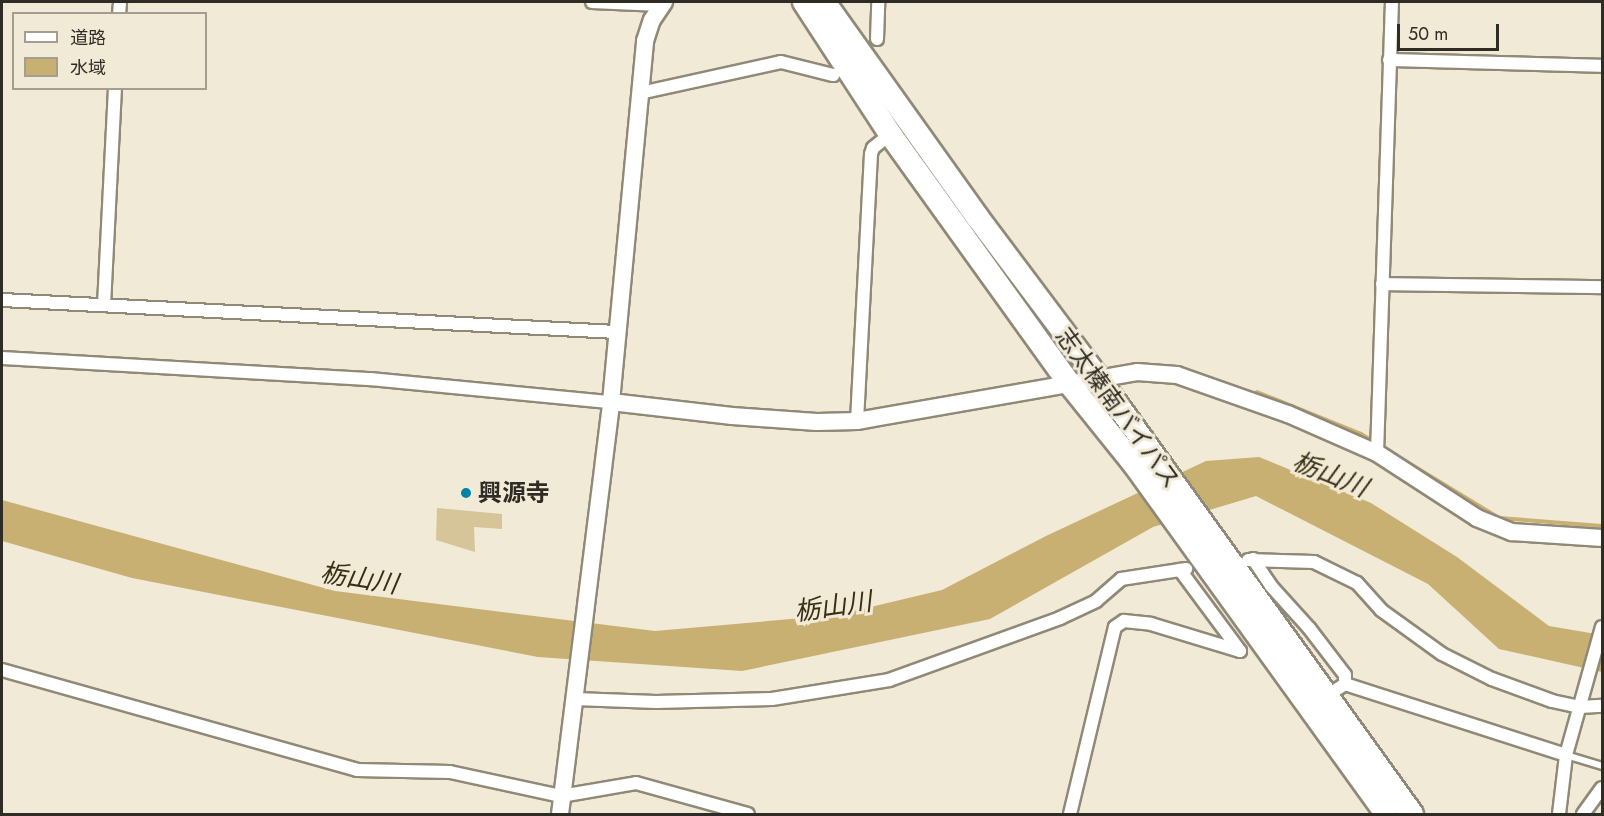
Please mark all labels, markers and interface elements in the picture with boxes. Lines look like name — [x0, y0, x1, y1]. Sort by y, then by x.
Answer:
legend — [12, 12, 207, 90]
scale bar — [1400, 12, 1502, 50]
text: 50 m — [1408, 21, 1448, 47]
text: 道路 — [70, 25, 106, 51]
text: 水域 — [70, 55, 106, 81]
street label: 志太榛南バイパス — [1050, 322, 1186, 494]
water label: 栃山川 — [1288, 446, 1372, 504]
place label: 興源寺 — [478, 479, 550, 507]
marker: 興源寺 — [459, 486, 473, 500]
water label: 栃山川 — [318, 557, 400, 601]
water label: 栃山川 — [792, 586, 874, 628]

